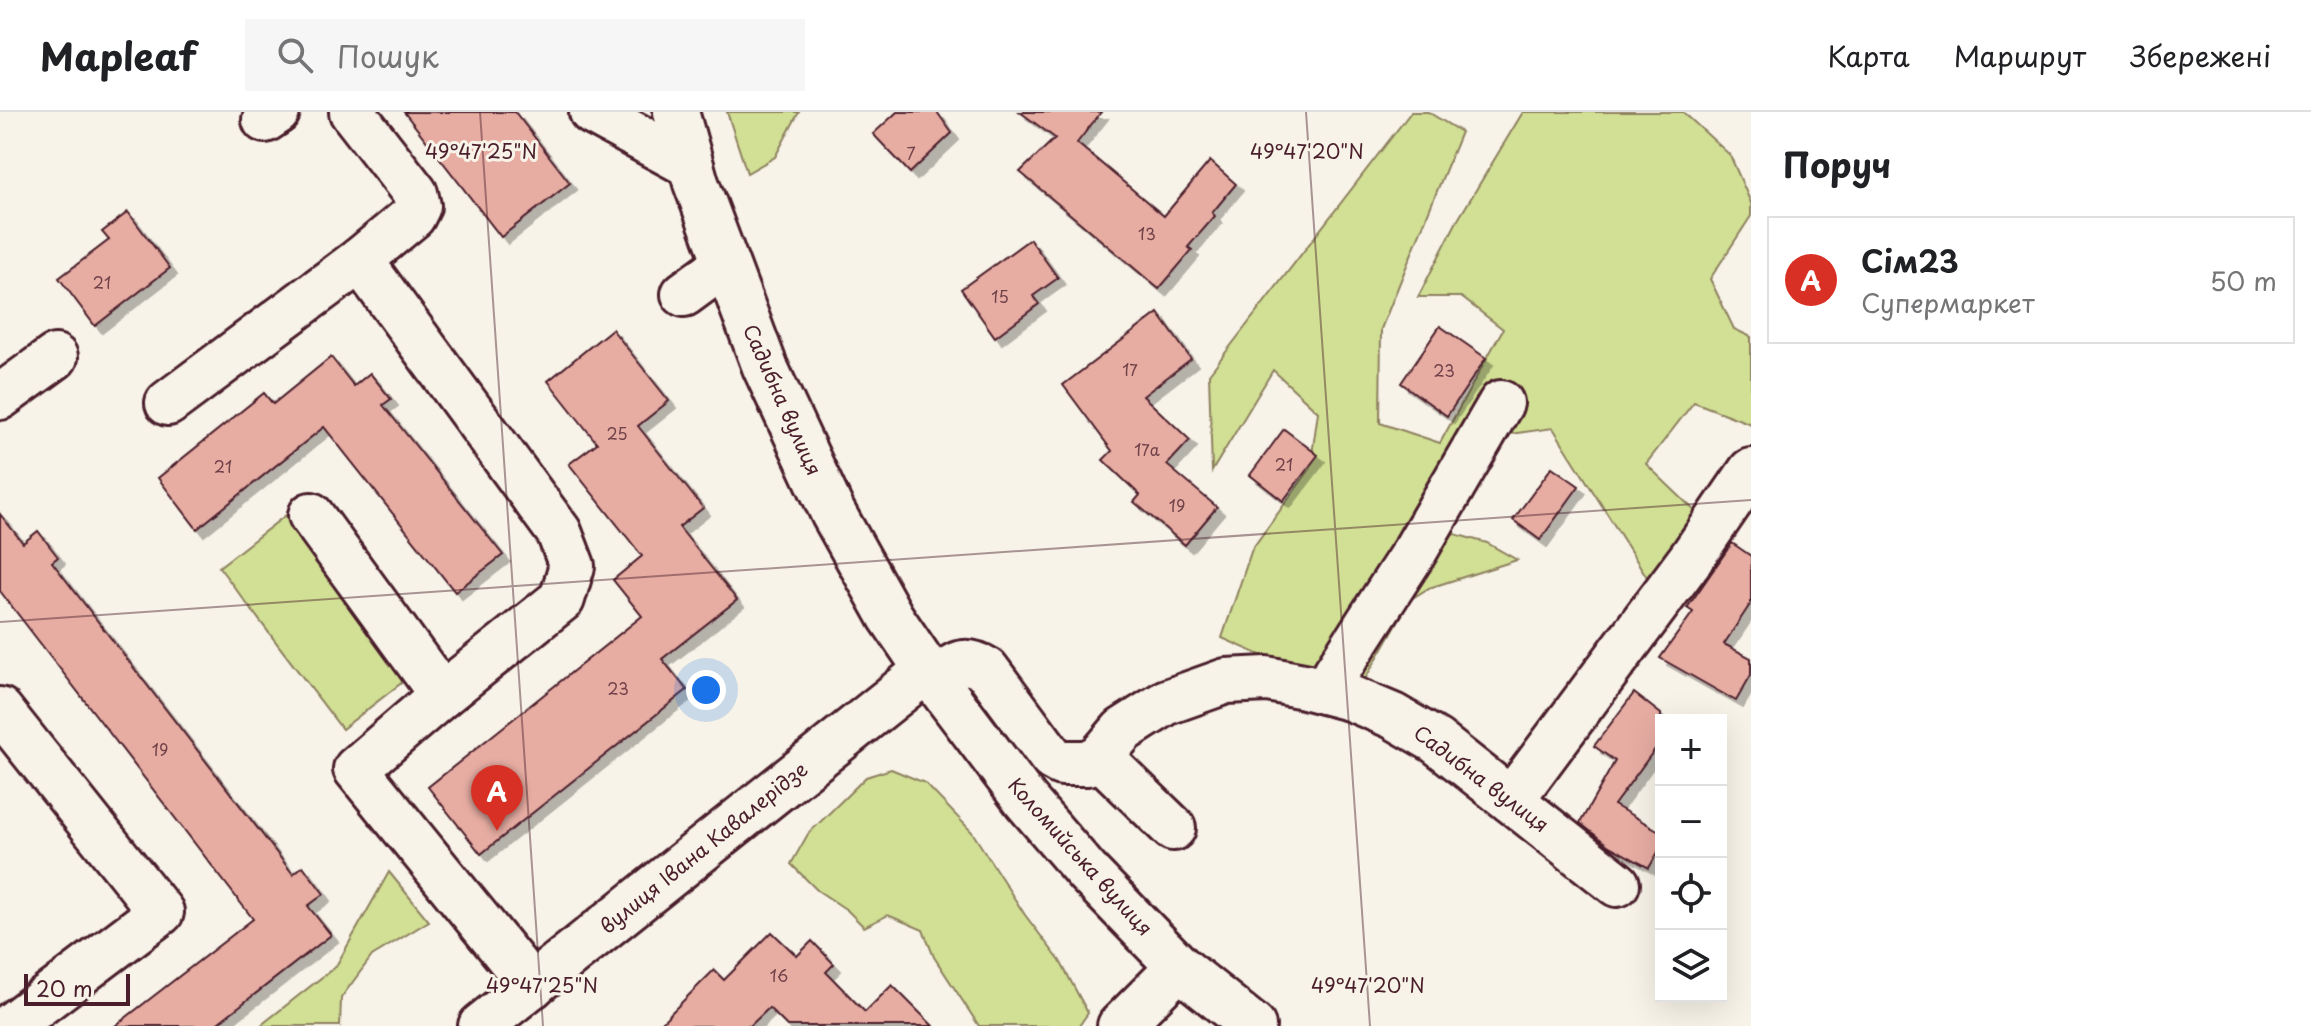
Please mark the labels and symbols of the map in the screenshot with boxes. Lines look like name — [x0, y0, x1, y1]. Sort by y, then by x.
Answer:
text: 49°47'25"N — [425, 136, 537, 166]
text: 49°47'20"N — [1250, 136, 1364, 166]
house number: 7 — [906, 141, 916, 165]
house number: 13 — [1138, 221, 1156, 245]
house number: 21 — [93, 270, 111, 294]
house number: 15 — [991, 284, 1009, 308]
street label: Садибна вулиця — [736, 319, 830, 480]
house number: 17 — [1122, 357, 1138, 381]
house number: 23 — [1433, 358, 1455, 382]
house number: 25 — [606, 421, 628, 445]
house number: 17а — [1134, 437, 1160, 461]
house number: 21 — [1275, 452, 1293, 476]
house number: 21 — [214, 454, 232, 478]
house number: 19 — [1169, 493, 1185, 517]
your location — [686, 670, 726, 710]
house number: 23 — [607, 676, 629, 700]
street label: Садибна вулиця — [1408, 717, 1556, 839]
house number: 19 — [152, 737, 168, 761]
street label: вулиця Івана Кавалерідзе — [593, 754, 814, 941]
pin: A — [471, 765, 523, 831]
street label: Коломийська вулиця — [1001, 771, 1160, 942]
house number: 16 — [770, 963, 788, 987]
scale bar — [24, 970, 130, 1006]
text: 49°47'25"N — [486, 970, 598, 1000]
text: 49°47'20"N — [1311, 970, 1425, 1000]

